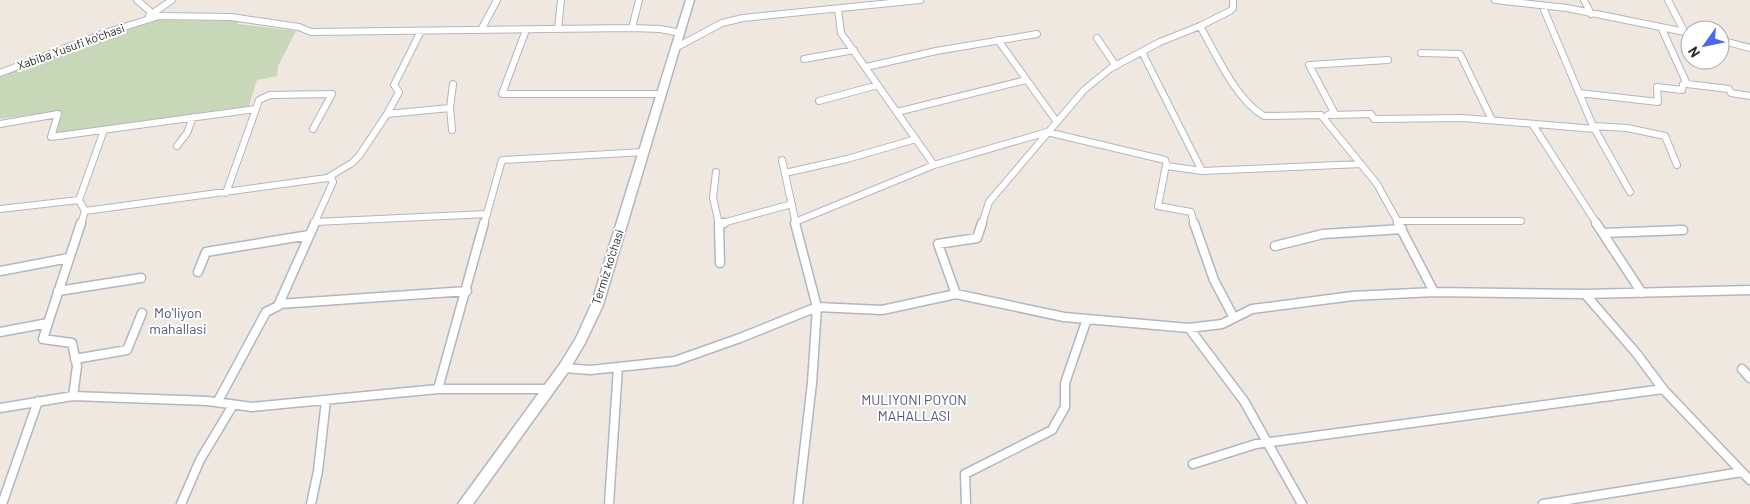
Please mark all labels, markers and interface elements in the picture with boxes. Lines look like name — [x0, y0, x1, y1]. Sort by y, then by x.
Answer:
street label: Xabiba Yusufi ko'chasi — [15, 20, 126, 72]
north arrow — [1680, 20, 1730, 70]
text: N — [1684, 44, 1703, 61]
street label: Termiz ko'chasi — [588, 227, 626, 306]
district label: Moʻliyon mahallasi — [149, 304, 207, 337]
district label: MULIYONI POYON MAHALLASI — [861, 391, 967, 424]

